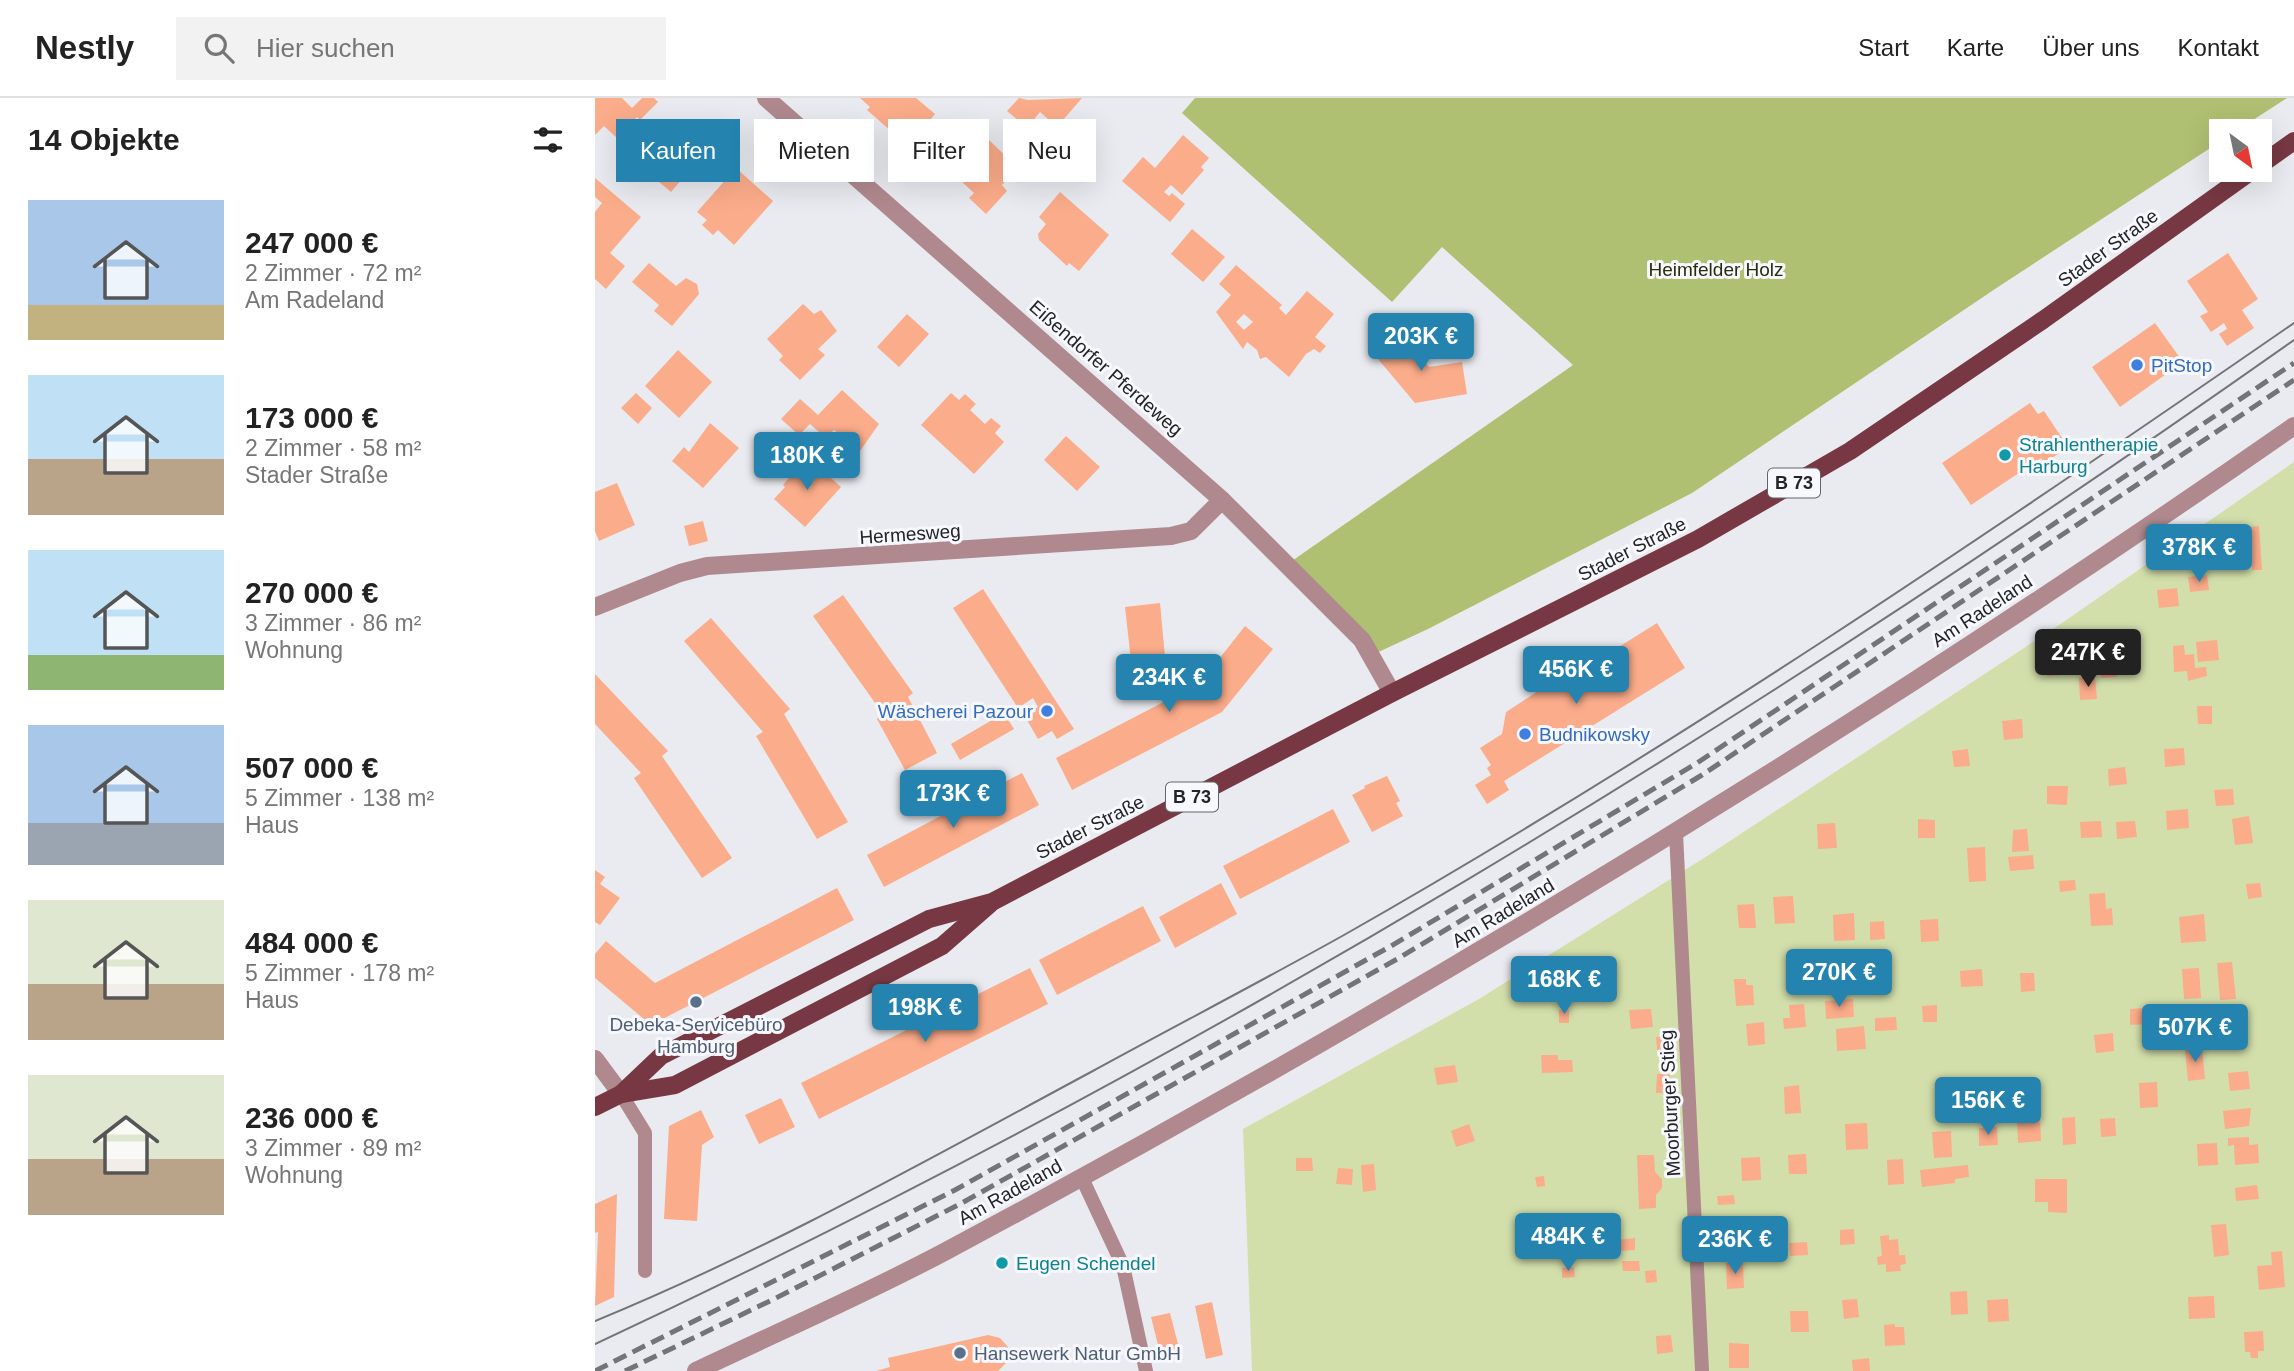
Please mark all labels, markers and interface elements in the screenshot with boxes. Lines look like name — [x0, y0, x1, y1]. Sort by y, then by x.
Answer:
search box — [176, 17, 666, 80]
text: Nestly — [35, 29, 134, 66]
icon: search — [200, 29, 238, 67]
text: Hier suchen — [256, 33, 395, 63]
text: Start — [1858, 34, 1909, 61]
text: Karte — [1947, 34, 2004, 61]
text: Über uns — [2042, 34, 2140, 61]
text: Kontakt — [2178, 34, 2259, 61]
chip: Kaufen — [616, 119, 740, 182]
chip: Mieten — [754, 119, 874, 182]
chip: Filter — [888, 119, 989, 182]
chip: Neu — [1003, 119, 1096, 182]
north arrow — [2209, 119, 2271, 182]
map controls — [2209, 119, 2272, 182]
icon: filters — [529, 121, 567, 159]
text: 14 Objekte — [28, 123, 180, 156]
street label: Stader Straße — [2054, 205, 2162, 291]
text: 247 000 € — [245, 226, 378, 259]
icon: home — [84, 228, 168, 312]
park label: Heimfelder Holz — [1648, 259, 1784, 280]
text: 2 Zimmer · 72 m² — [245, 260, 421, 286]
text: Am Radeland — [245, 287, 384, 313]
street label: Eißendorfer Pferdeweg — [1025, 296, 1187, 440]
pin: 203K € — [1364, 314, 1478, 373]
text: 203K € — [1384, 323, 1458, 349]
place label: PitStop — [2151, 355, 2212, 376]
marker: PitStop — [2129, 357, 2145, 373]
text: 173 000 € — [245, 401, 378, 434]
icon: home — [84, 403, 168, 487]
pin: 180K € — [750, 432, 864, 492]
place label: Strahlentherapie Harburg — [2019, 434, 2158, 477]
text: 2 Zimmer · 58 m² — [245, 435, 421, 461]
text: 180K € — [770, 442, 844, 468]
marker: Strahlentherapie Harburg — [1997, 447, 2013, 463]
text: Stader Straße — [245, 462, 388, 488]
road number: B 73 — [1768, 468, 1820, 498]
street label: Stader Straße — [1575, 513, 1689, 585]
street label: Hermesweg — [859, 520, 961, 548]
pin: 378K € — [2142, 524, 2256, 584]
text: 378K € — [2162, 534, 2236, 560]
street label: Am Radeland — [1928, 571, 2036, 651]
text: 270 000 € — [245, 576, 378, 609]
icon: home — [84, 578, 168, 662]
text: 3 Zimmer · 86 m² — [245, 610, 421, 636]
pin: 247K € — [2031, 630, 2145, 689]
text: Wohnung — [245, 637, 343, 663]
text: 247K € — [2051, 639, 2125, 665]
pin: 456K € — [1519, 646, 1633, 706]
pin: 234K € — [1112, 654, 1226, 714]
text: 456K € — [1539, 656, 1613, 682]
text: 234K € — [1132, 664, 1206, 690]
place label: Wäscherei Pazour — [878, 701, 1034, 722]
marker: Wäscherei Pazour — [1039, 703, 1055, 719]
place label: Budnikowsky — [1539, 724, 1650, 745]
marker: Budnikowsky — [1517, 726, 1533, 742]
text: 507 000 € — [245, 751, 378, 784]
icon: home — [84, 753, 168, 837]
pin: 173K € — [896, 770, 1010, 830]
text: 173K € — [916, 780, 990, 806]
road number: B 73 — [1166, 782, 1218, 812]
text: 5 Zimmer · 138 m² — [245, 785, 434, 811]
street label: Stader Straße — [1033, 791, 1147, 863]
text: Haus — [245, 812, 299, 838]
street label: Am Radeland — [1448, 874, 1558, 952]
text: 484 000 € — [245, 926, 378, 959]
icon: home — [84, 928, 168, 1012]
pin: 270K € — [1782, 950, 1896, 1009]
pin: 168K € — [1507, 956, 1621, 1016]
text: 270K € — [1802, 959, 1876, 985]
text: 5 Zimmer · 178 m² — [245, 960, 434, 986]
text: 168K € — [1527, 966, 1601, 992]
pin: 198K € — [868, 984, 982, 1044]
text: Haus — [245, 987, 299, 1013]
marker: Debeka-Servicebüro Hamburg — [688, 994, 704, 1010]
text: 198K € — [888, 994, 962, 1020]
pin: 507K € — [2138, 1004, 2252, 1064]
place label: Debeka-Servicebüro Hamburg — [609, 1014, 783, 1057]
text: 507K € — [2158, 1014, 2232, 1040]
street label: Moorburger Stieg — [1656, 1029, 1684, 1177]
pin: 156K € — [1931, 1077, 2045, 1137]
text: 156K € — [1951, 1087, 2025, 1113]
text: 236 000 € — [245, 1101, 378, 1134]
icon: home — [84, 1103, 168, 1187]
text: 3 Zimmer · 89 m² — [245, 1135, 421, 1161]
street label: Am Radeland — [955, 1155, 1065, 1229]
text: Wohnung — [245, 1162, 343, 1188]
pin: 484K € — [1511, 1214, 1625, 1273]
pin: 236K € — [1678, 1216, 1792, 1276]
text: 484K € — [1531, 1223, 1605, 1249]
text: 236K € — [1698, 1226, 1772, 1252]
place label: Eugen Schendel — [1016, 1253, 1155, 1274]
marker: Eugen Schendel — [994, 1255, 1010, 1271]
place label: Hansewerk Natur GmbH — [974, 1343, 1181, 1364]
marker: Hansewerk Natur GmbH — [952, 1345, 968, 1361]

